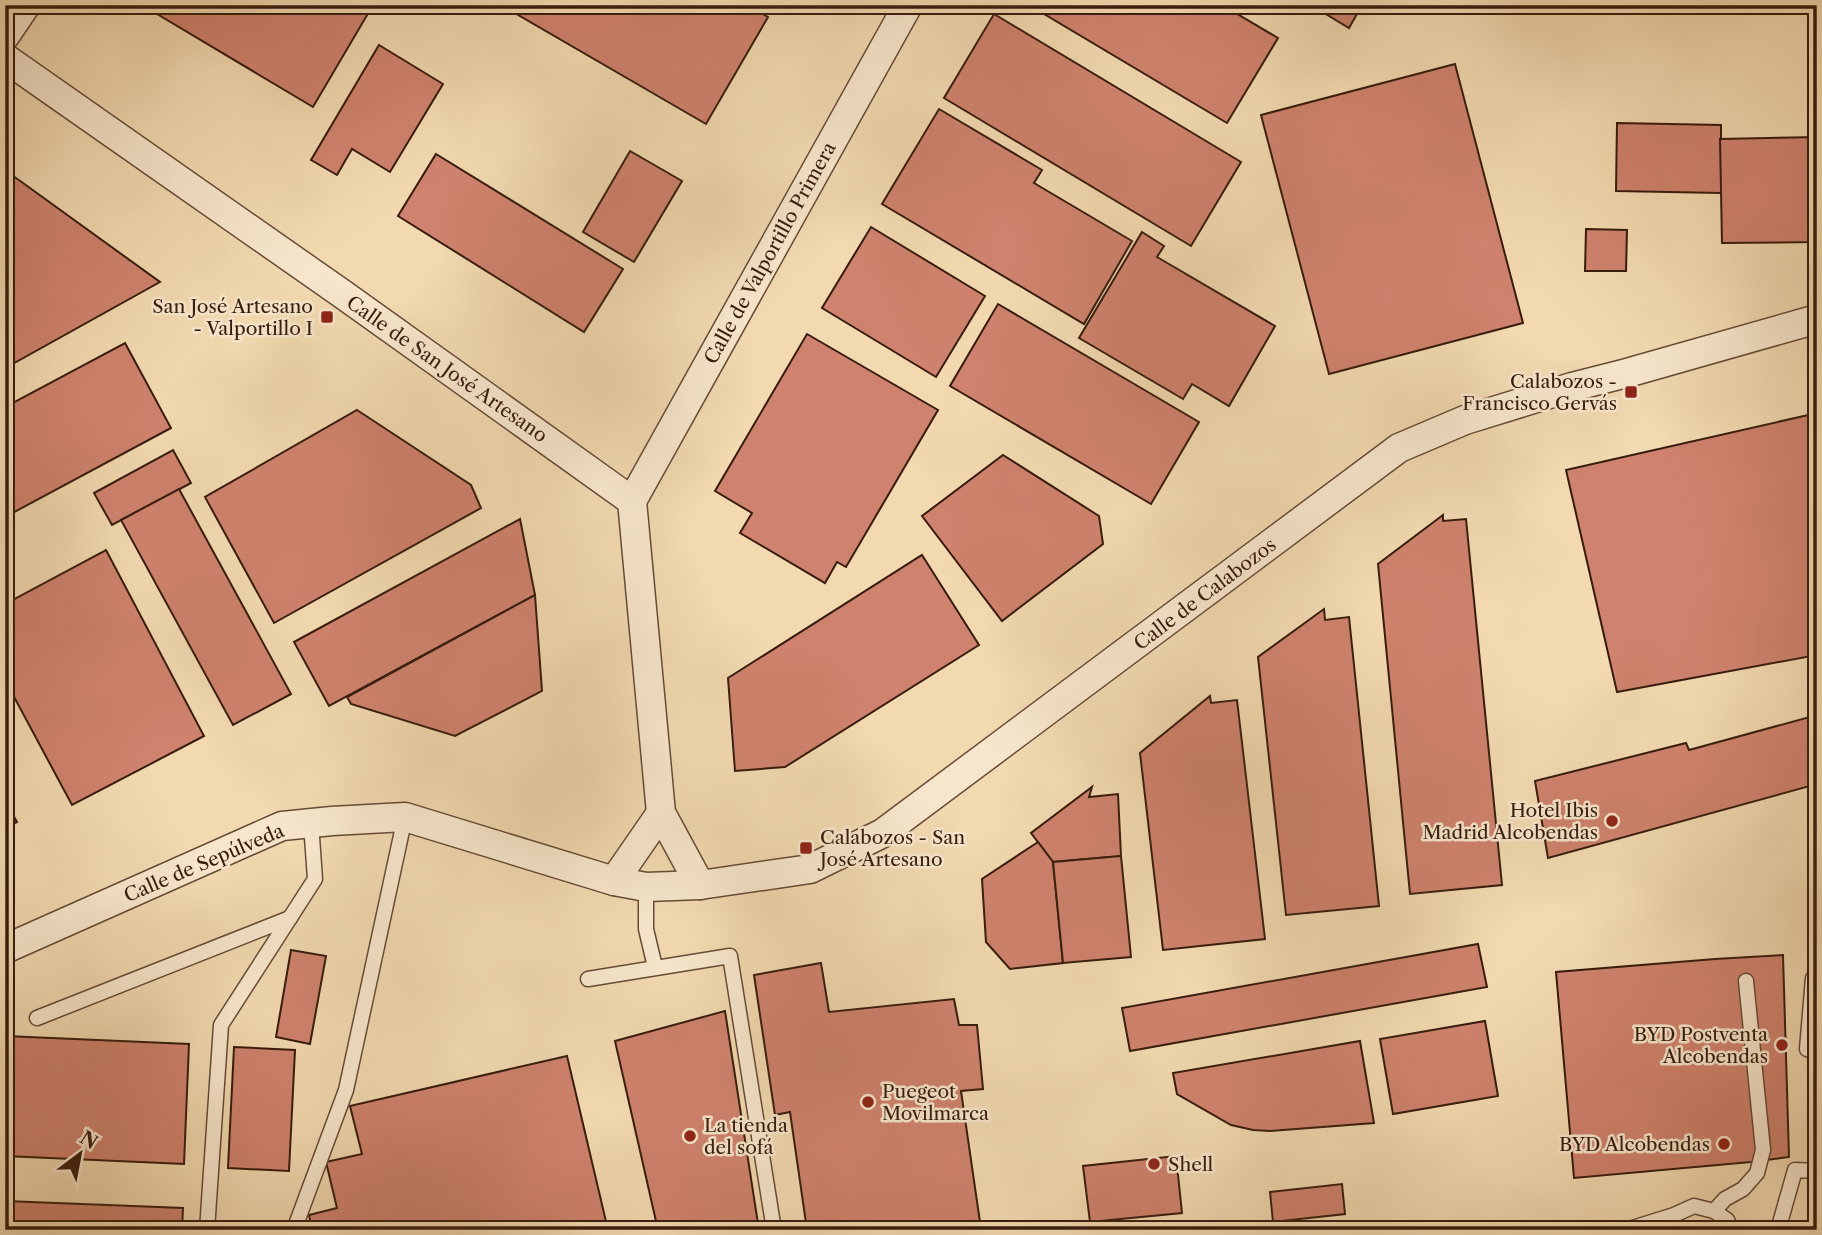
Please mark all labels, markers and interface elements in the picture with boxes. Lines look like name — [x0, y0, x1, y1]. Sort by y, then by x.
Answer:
street label: Calle de Valportillo Primera — [699, 138, 841, 368]
street label: Calle de San José Artesano — [342, 291, 552, 447]
place label: San José Artesano - Valportillo I — [152, 295, 313, 340]
marker: San José Artesano - Valportillo I — [319, 309, 335, 325]
place label: Calabozos - Francisco Gervás — [1462, 370, 1617, 415]
marker: Calabozos - Francisco Gervás — [1623, 384, 1639, 400]
street label: Calle de Calabozos — [1129, 533, 1281, 655]
place label: Hotel Ibis Madrid Alcobendas — [1423, 799, 1598, 844]
marker: Hotel Ibis Madrid Alcobendas — [1604, 813, 1620, 829]
street label: Calle de Sepúlveda — [121, 819, 287, 907]
place label: Calabozos - San José Artesano — [817, 826, 965, 871]
marker: Calabozos - San José Artesano — [798, 840, 814, 856]
place label: BYD Postventa Alcobendas — [1634, 1023, 1768, 1068]
marker: BYD Postventa Alcobendas — [1774, 1037, 1790, 1053]
place label: Puegeot Movilmarca — [882, 1080, 989, 1125]
marker: Puegeot Movilmarca — [860, 1094, 876, 1110]
place label: La tienda del sofá — [704, 1114, 788, 1159]
north arrow — [46, 1120, 116, 1190]
text: N — [76, 1126, 102, 1154]
marker: La tienda del sofá — [682, 1128, 698, 1144]
place label: BYD Alcobendas — [1559, 1133, 1710, 1156]
marker: BYD Alcobendas — [1716, 1136, 1732, 1152]
place label: Shell — [1168, 1153, 1214, 1176]
marker: Shell — [1146, 1156, 1162, 1172]

